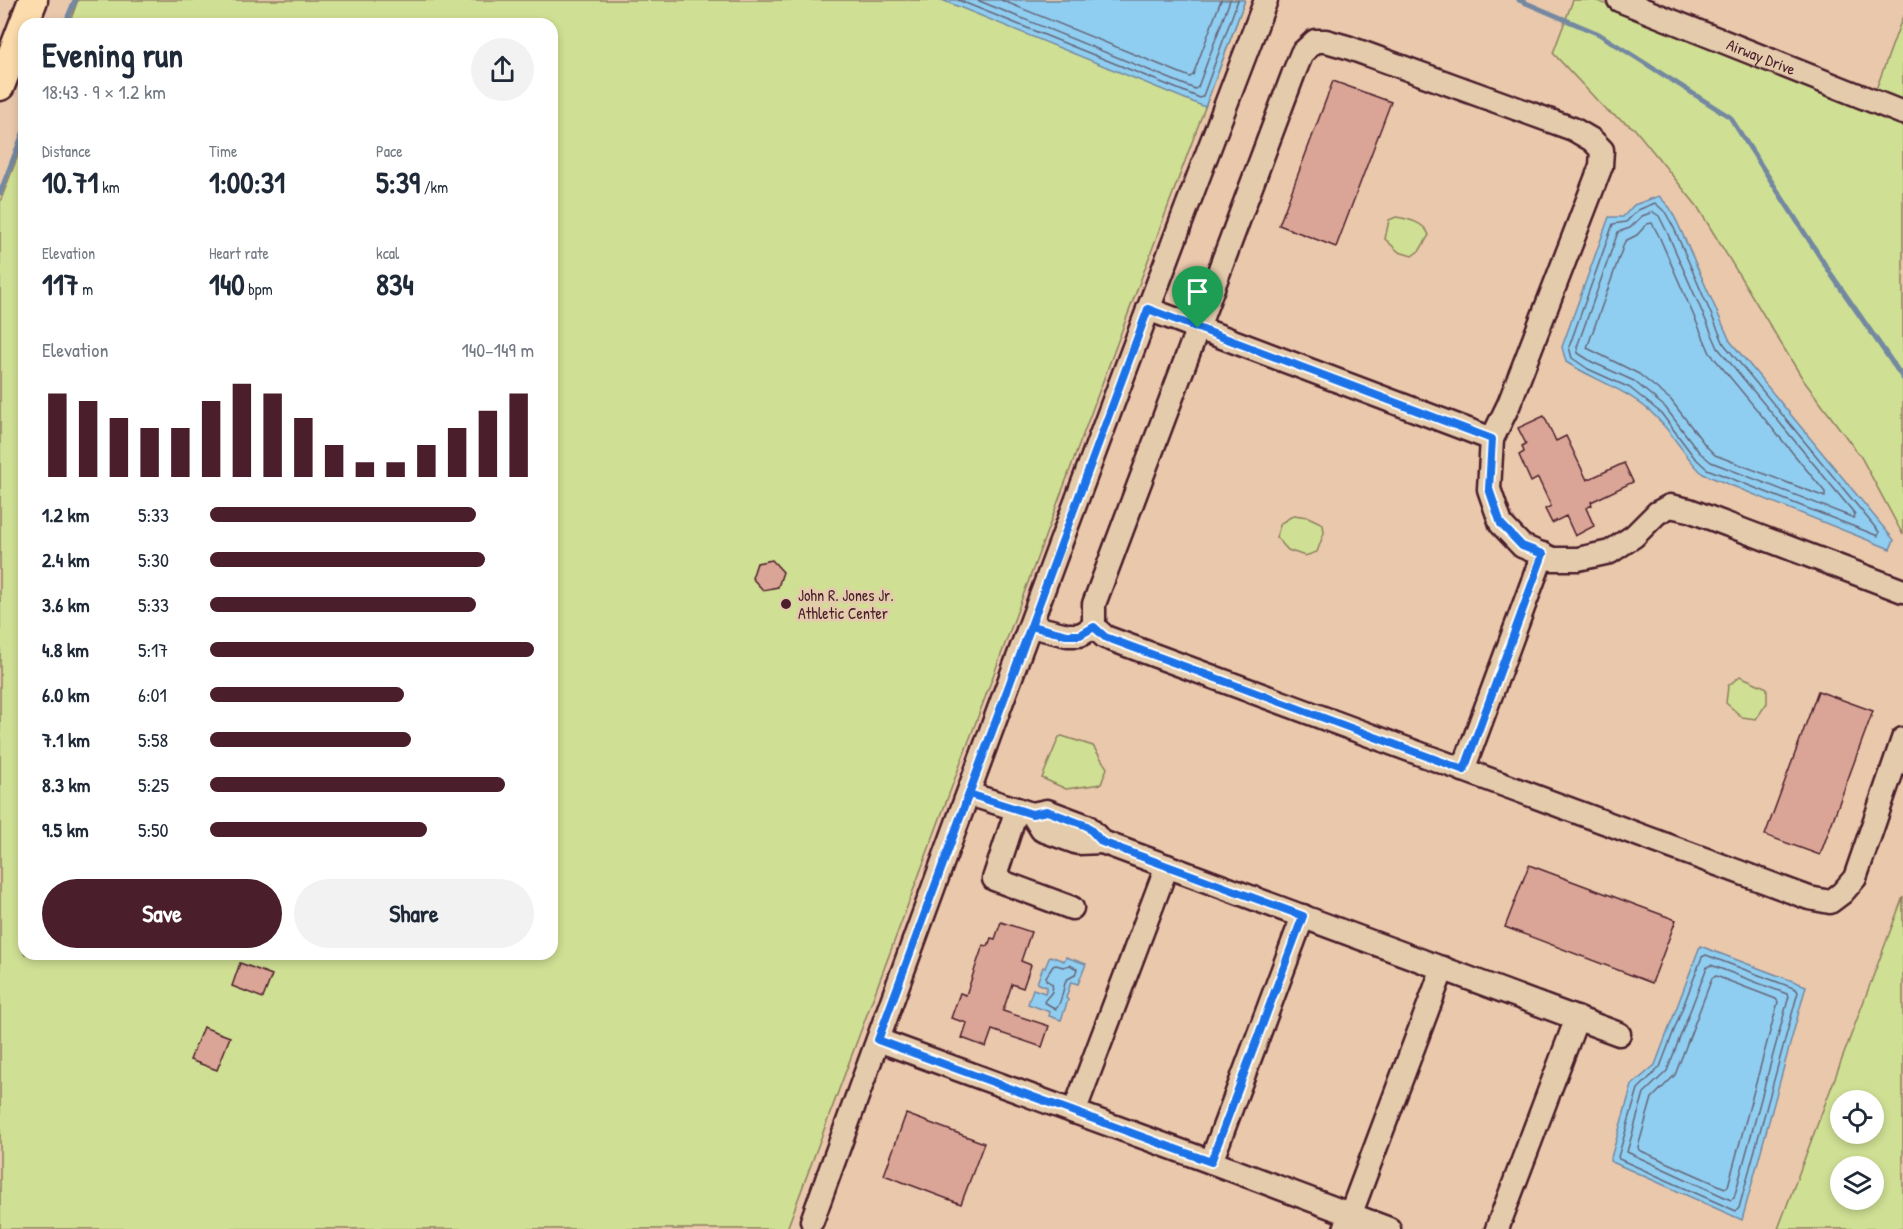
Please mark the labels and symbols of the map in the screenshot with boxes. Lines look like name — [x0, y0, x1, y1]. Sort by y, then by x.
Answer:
street label: Airway Drive — [1724, 33, 1799, 80]
pin — [1172, 266, 1223, 328]
place label: John R. Jones Jr. Athletic Center — [798, 584, 894, 624]
marker: John R. Jones Jr. Athletic Center — [779, 597, 793, 611]

